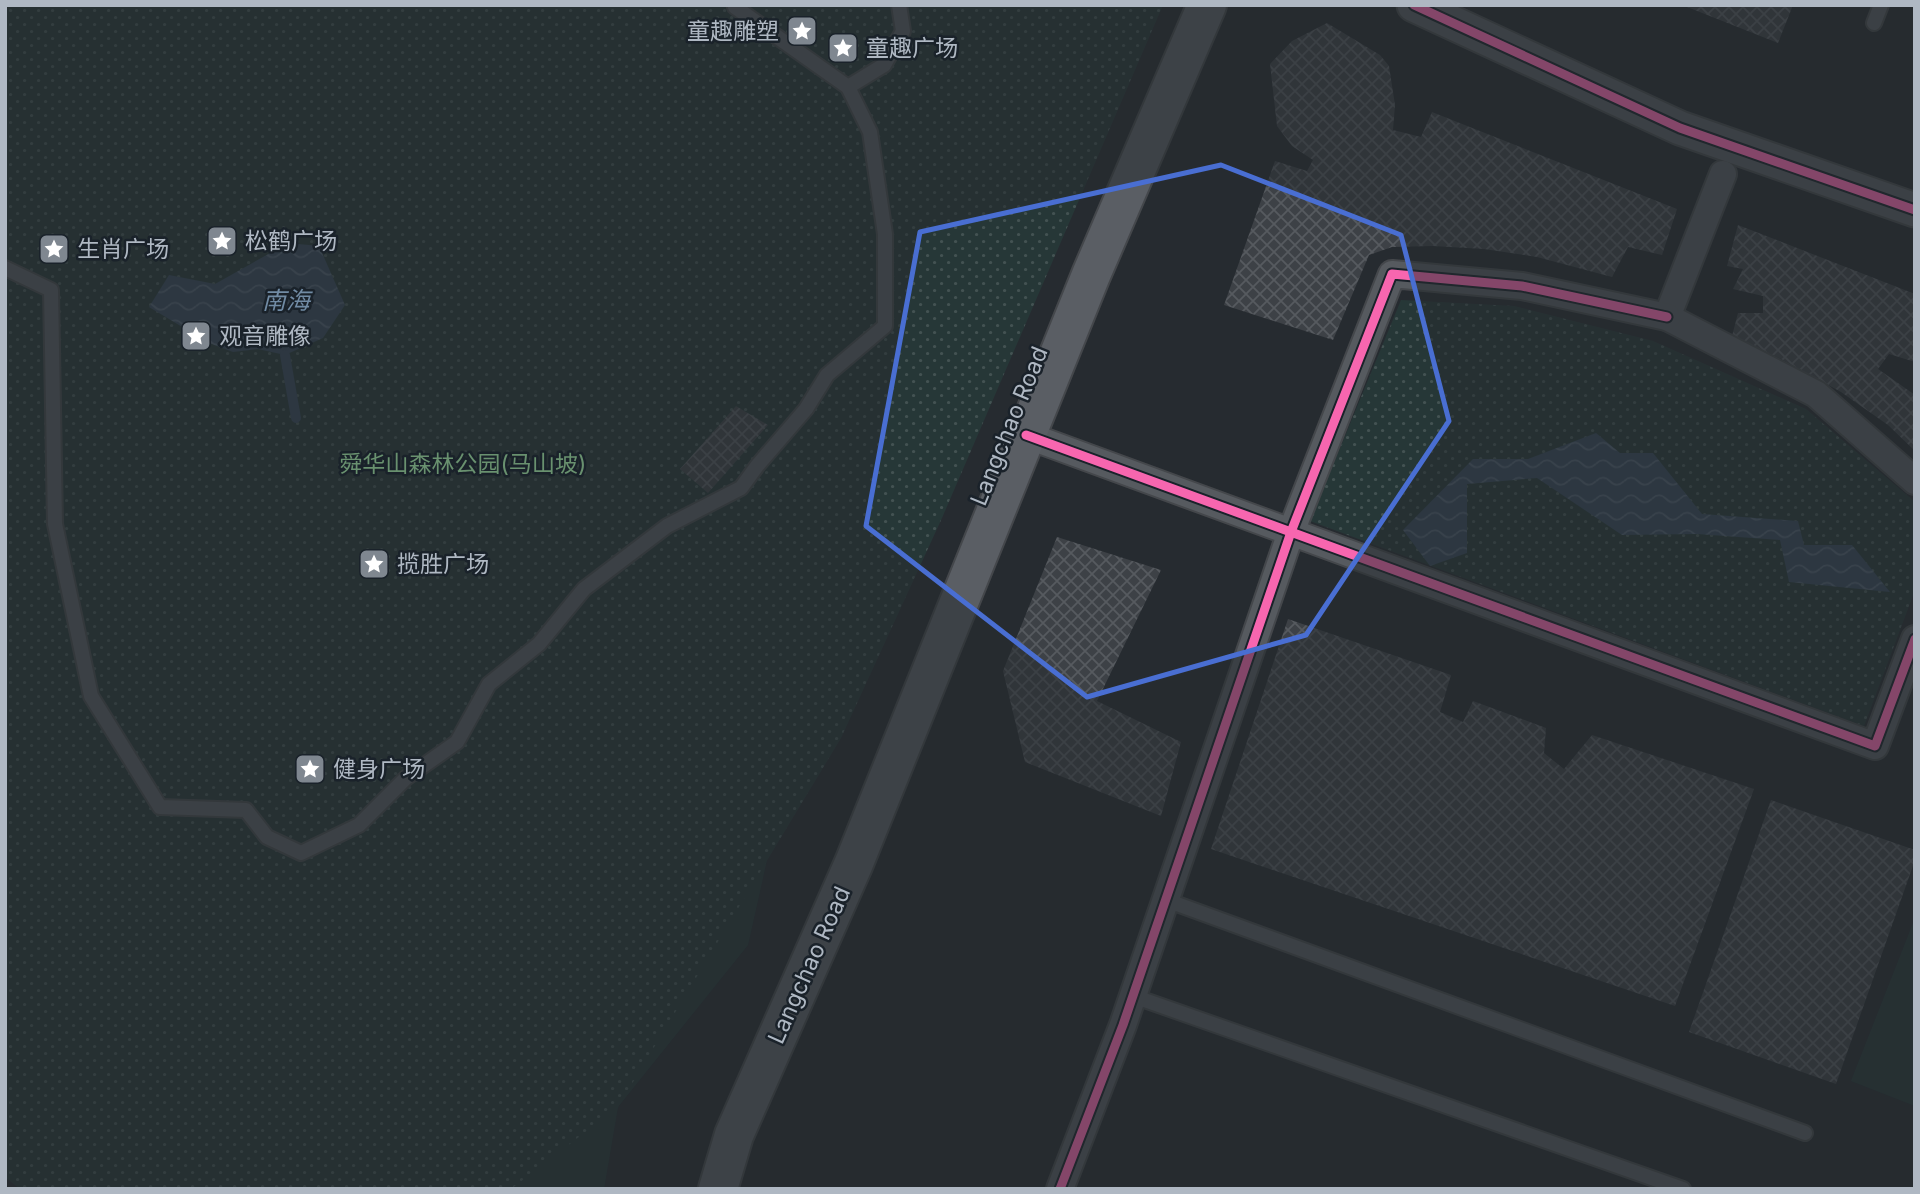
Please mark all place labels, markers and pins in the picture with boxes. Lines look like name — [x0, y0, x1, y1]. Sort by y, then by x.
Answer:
place icon: 童趣雕塑 — [785, 14, 819, 48]
place label: 童趣雕塑 — [687, 17, 779, 45]
place icon: 童趣广场 — [826, 31, 860, 65]
place label: 童趣广场 — [866, 34, 958, 62]
place icon: 松鹤广场 — [205, 224, 239, 258]
place label: 松鹤广场 — [245, 227, 337, 255]
place icon: 生肖广场 — [37, 232, 71, 266]
place label: 生肖广场 — [77, 235, 169, 263]
place icon: 观音雕像 — [179, 319, 213, 353]
place label: 观音雕像 — [219, 322, 311, 350]
place icon: 揽胜广场 — [357, 547, 391, 581]
place label: 揽胜广场 — [397, 550, 489, 578]
place icon: 健身广场 — [293, 752, 327, 786]
place label: 健身广场 — [333, 755, 425, 783]

